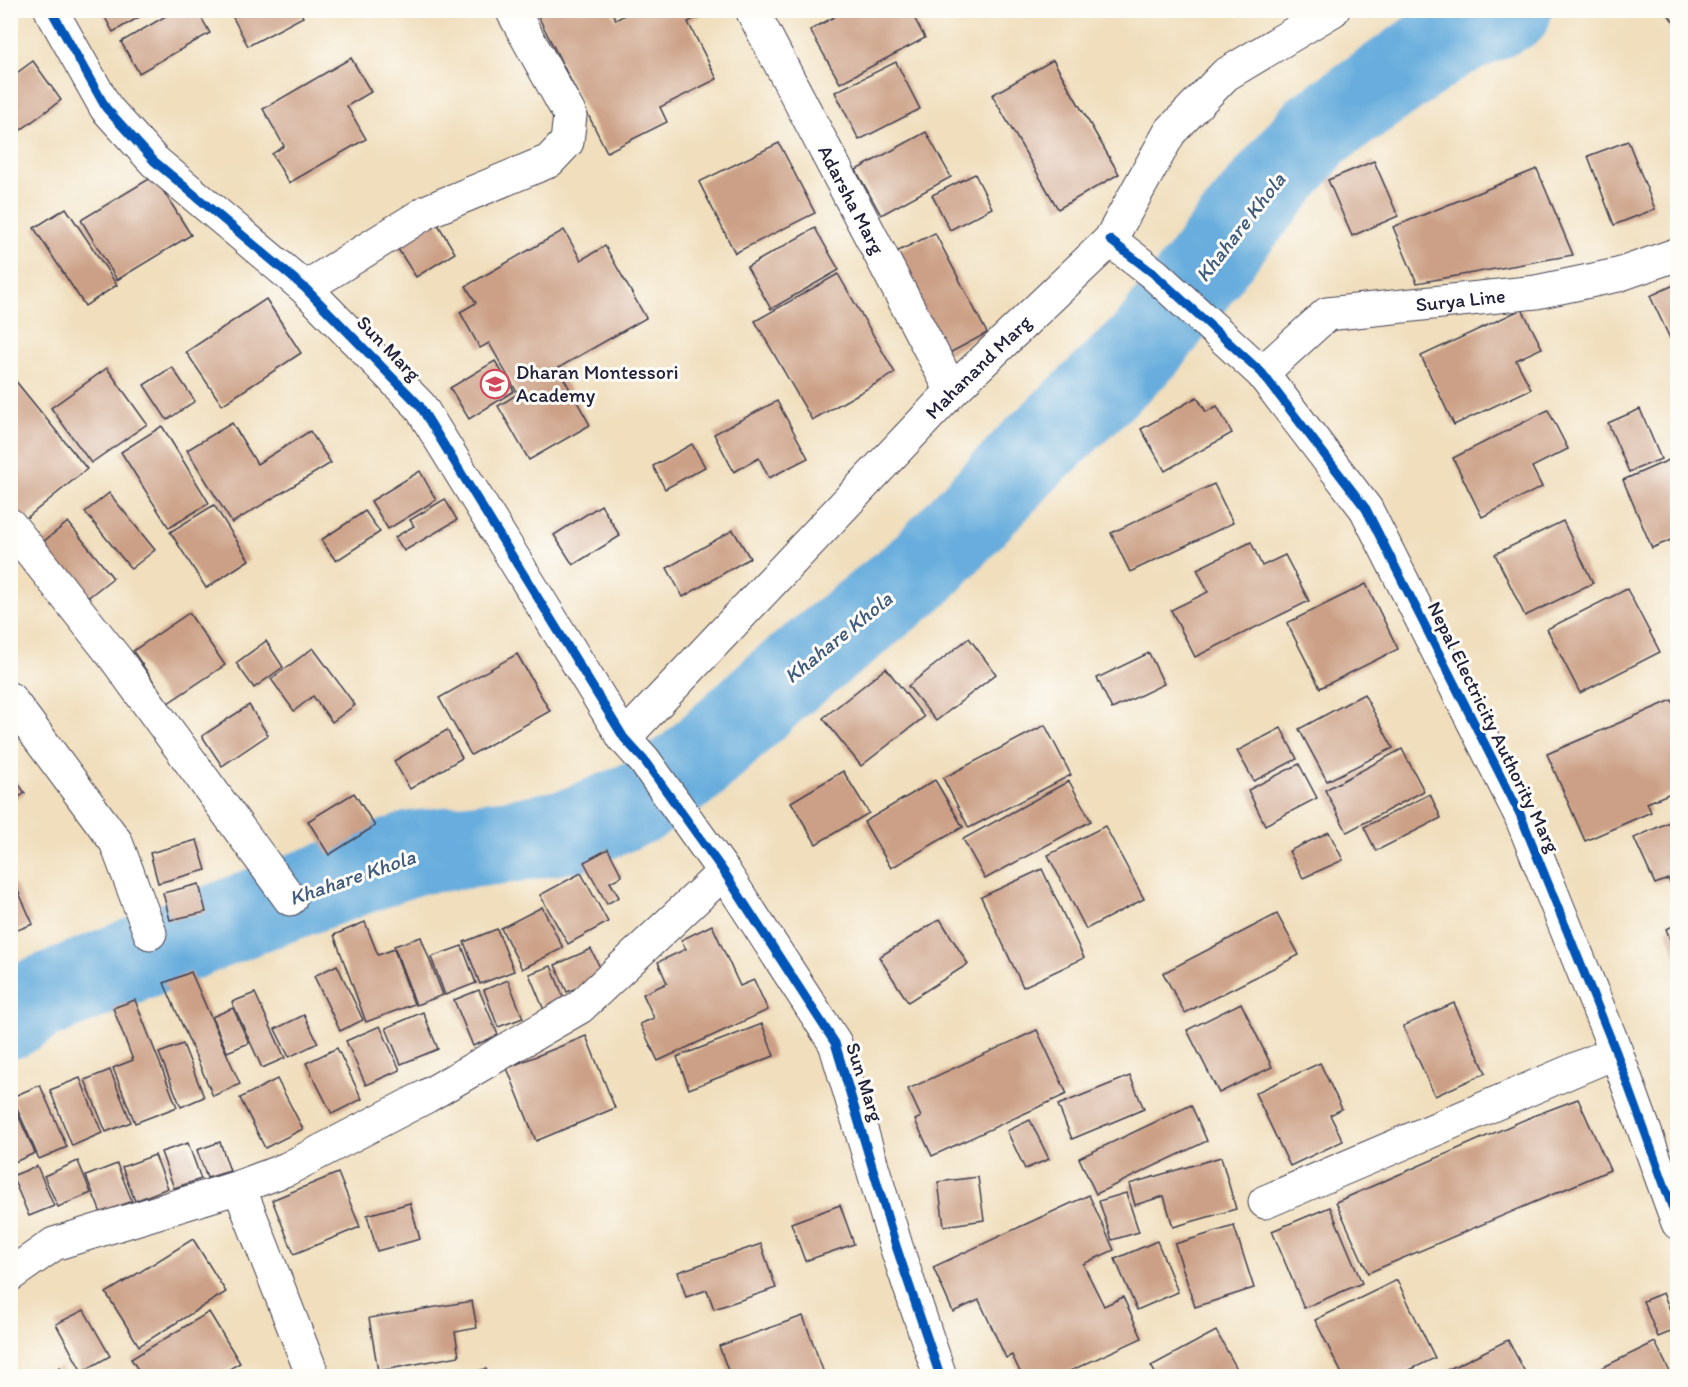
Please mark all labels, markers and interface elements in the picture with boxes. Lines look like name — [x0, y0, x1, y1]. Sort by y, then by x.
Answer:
street label: Adarsha Marg — [813, 141, 890, 259]
water label: Khahare Khola — [1190, 167, 1291, 287]
street label: Surya Line — [1414, 283, 1507, 317]
street label: Mahanand Marg — [920, 309, 1037, 424]
street label: Sun Marg — [352, 310, 427, 386]
place label: Dharan Montessori Academy — [516, 360, 679, 407]
school or university icon: Dharan Montessori Academy — [479, 368, 511, 400]
water label: Khahare Khola — [779, 585, 898, 688]
street label: Nepal Electricity Authority Marg — [1423, 597, 1566, 857]
water label: Khahare Khola — [286, 844, 419, 910]
street label: Sun Marg — [841, 1039, 889, 1125]

